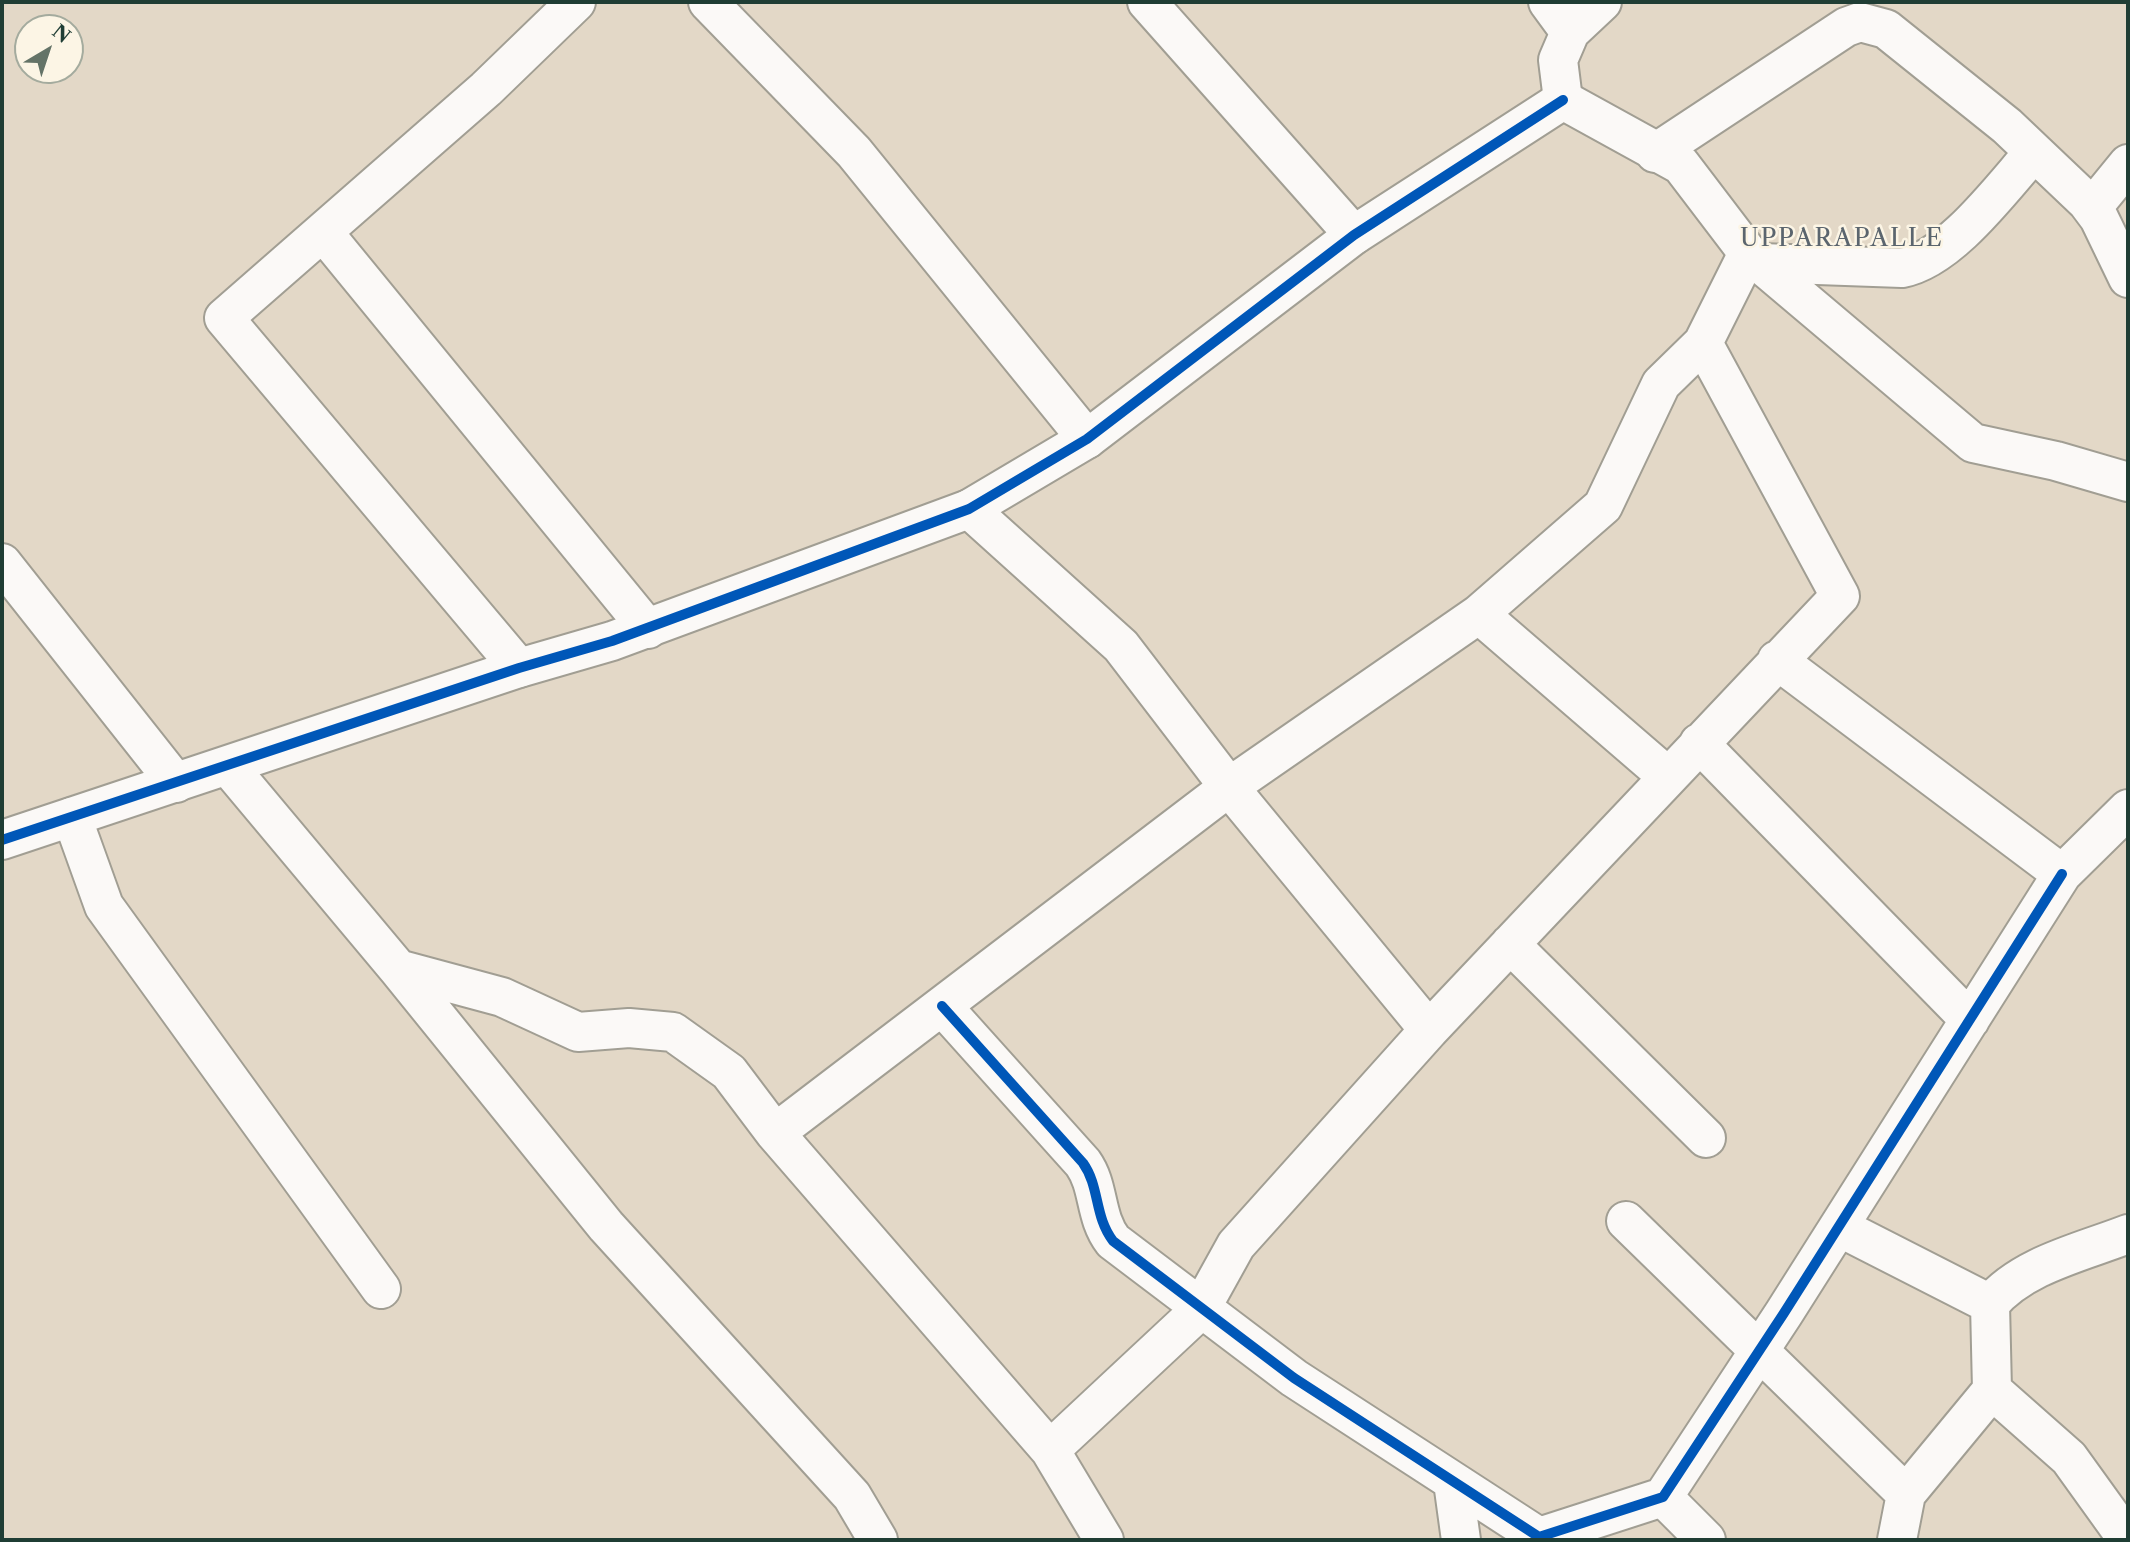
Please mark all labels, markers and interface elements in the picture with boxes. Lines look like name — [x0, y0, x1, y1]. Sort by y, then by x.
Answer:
north arrow — [14, 14, 84, 84]
text: N — [48, 20, 75, 48]
district label: UPPARAPALLE — [1741, 225, 1943, 253]

